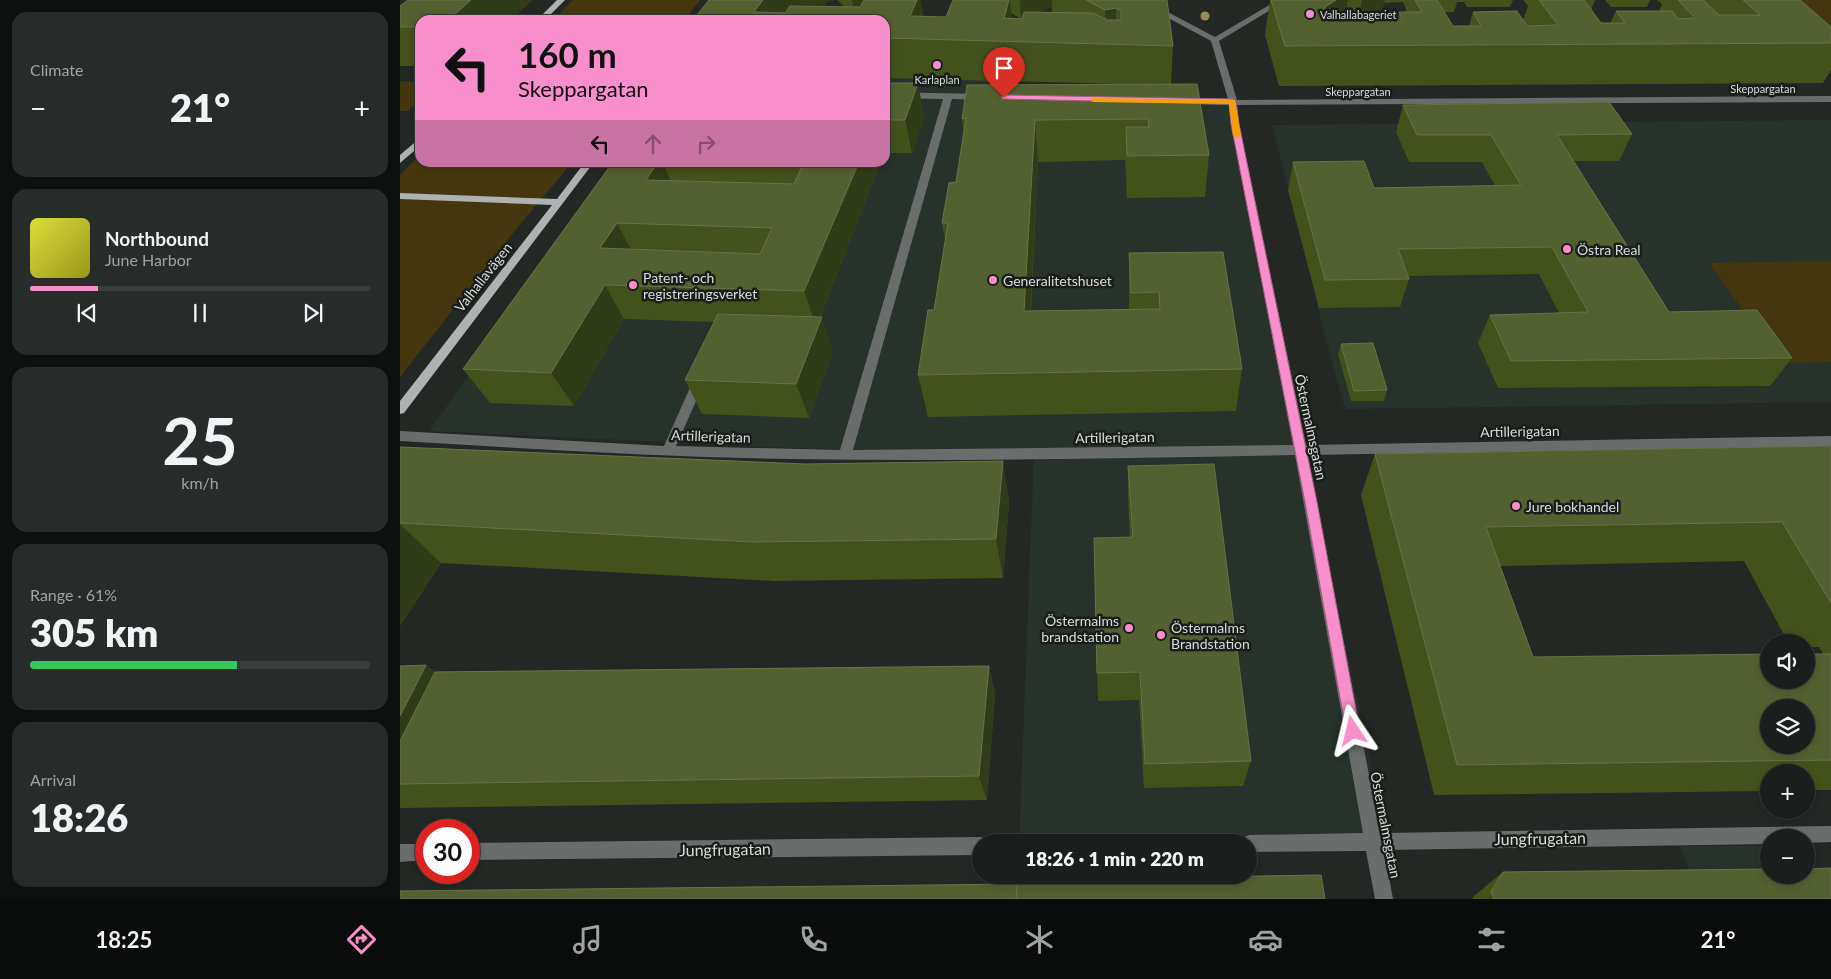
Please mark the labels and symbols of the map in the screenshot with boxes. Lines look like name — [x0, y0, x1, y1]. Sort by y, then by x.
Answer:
marker: Valhallabageriet — [1304, 8, 1316, 20]
place label: Valhallabageriet — [1320, 8, 1396, 21]
pin — [983, 47, 1025, 98]
marker: Karlaplan — [931, 59, 943, 71]
place label: Karlaplan — [914, 73, 960, 86]
street label: Skeppargatan — [1730, 82, 1796, 95]
street label: Skeppargatan — [1325, 85, 1391, 98]
street label: Valhallavägen — [451, 239, 515, 315]
place label: Östra Real — [1577, 241, 1641, 258]
marker: Östra Real — [1561, 243, 1573, 255]
place label: Patent- och registreringsverket — [643, 269, 757, 302]
place label: Generalitetshuset — [1003, 272, 1112, 289]
marker: Generalitetshuset — [987, 274, 999, 286]
marker: Patent- och registreringsverket — [627, 279, 639, 291]
street label: Östermalmsgatan — [1291, 372, 1331, 482]
street label: Artillerigatan — [1480, 422, 1560, 440]
street label: Artillerigatan — [671, 426, 751, 446]
street label: Artillerigatan — [1075, 428, 1155, 446]
place label: Jure bokhandel — [1526, 498, 1619, 515]
marker: Jure bokhandel — [1510, 500, 1522, 512]
place label: Östermalms brandstation — [1041, 612, 1119, 645]
place label: Östermalms Brandstation — [1171, 619, 1250, 652]
marker: Östermalms brandstation — [1123, 622, 1135, 634]
marker: Östermalms Brandstation — [1155, 629, 1167, 641]
position arrow — [1326, 704, 1378, 756]
street label: Östermalmsgatan — [1367, 770, 1405, 880]
speed limit sign: 30 — [415, 819, 480, 884]
street label: Jungfrugatan — [1494, 828, 1586, 848]
street label: Jungfrugatan — [679, 839, 771, 859]

